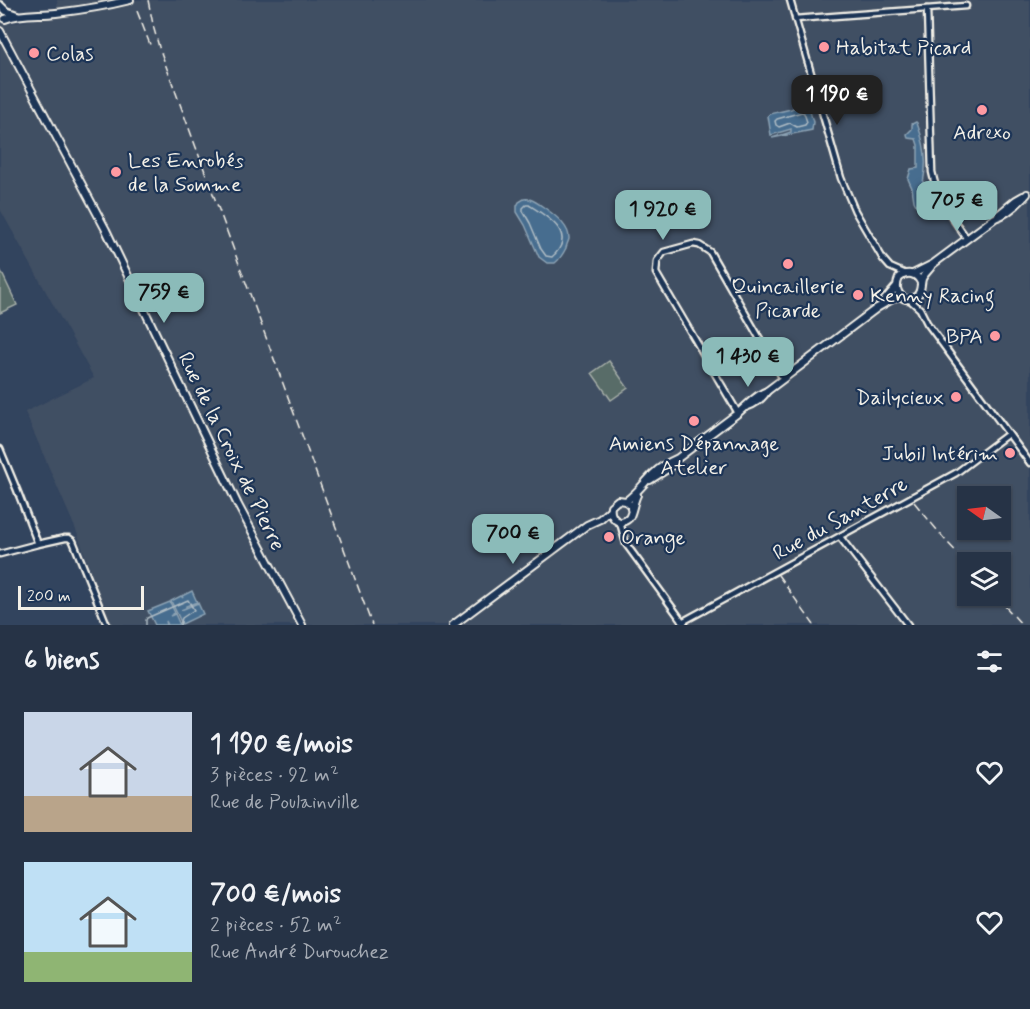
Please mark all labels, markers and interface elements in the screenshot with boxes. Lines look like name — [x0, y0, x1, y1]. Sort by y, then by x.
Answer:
place label: Habitat Picard — [836, 34, 971, 62]
place label: Colas — [46, 40, 94, 68]
marker: Habitat Picard — [817, 40, 831, 54]
marker: Colas — [27, 46, 41, 60]
pin: 1 190 € — [782, 75, 892, 126]
text: 1 190 € — [805, 81, 869, 108]
marker: Adrexo — [975, 103, 989, 117]
place label: Adrexo — [953, 119, 1011, 147]
place label: Les Enrobés de la Somme — [128, 147, 244, 199]
marker: Les Enrobés de la Somme — [109, 165, 123, 179]
pin: 705 € — [915, 181, 999, 232]
text: 705 € — [930, 187, 984, 214]
pin: 1 920 € — [608, 190, 718, 241]
text: 1 920 € — [629, 196, 697, 223]
marker: Quincaillerie Picarde — [781, 257, 795, 271]
pin: 759 € — [122, 273, 206, 324]
place label: Quincaillerie Picarde — [731, 273, 845, 325]
text: 759 € — [138, 279, 190, 306]
place label: Kenny Racing — [870, 282, 995, 312]
marker: Kenny Racing — [851, 288, 865, 302]
place label: BPA — [946, 323, 983, 351]
marker: BPA — [988, 329, 1002, 343]
pin: 1 430 € — [693, 337, 803, 388]
text: 1 430 € — [716, 343, 780, 370]
street label: Rue de la Croix de Pierre — [171, 347, 291, 556]
place label: Dailycieux — [856, 384, 944, 412]
marker: Dailycieux — [949, 390, 963, 404]
marker: Amiens Dépannage Atelier — [687, 414, 701, 428]
place label: Amiens Dépannage Atelier — [609, 430, 779, 482]
place label: Jubil Intérim — [882, 440, 998, 468]
marker: Jubil Intérim — [1003, 446, 1017, 460]
street label: Rue du Santerre — [768, 470, 913, 567]
north arrow — [957, 486, 1011, 540]
map controls — [957, 486, 1011, 606]
pin: 700 € — [471, 514, 555, 565]
text: 700 € — [486, 520, 540, 547]
place label: Orange — [621, 524, 686, 553]
marker: Orange — [602, 530, 616, 544]
button: layers — [957, 552, 1011, 606]
scale bar — [18, 583, 144, 610]
text: 200 m — [27, 586, 71, 607]
text: 6 biens — [24, 644, 100, 678]
icon: filters — [973, 645, 1006, 678]
text: 1 190 €/mois — [210, 728, 353, 762]
icon: home — [72, 736, 144, 808]
icon: heart — [973, 756, 1006, 789]
text: 3 pièces · 92 m² — [210, 762, 339, 789]
text: Rue de Poulainville — [210, 789, 359, 816]
text: 700 €/mois — [210, 878, 341, 912]
icon: home — [72, 886, 144, 958]
icon: heart — [973, 906, 1006, 939]
text: 2 pièces · 52 m² — [210, 912, 342, 939]
text: Rue André Durouchez — [210, 939, 389, 966]

